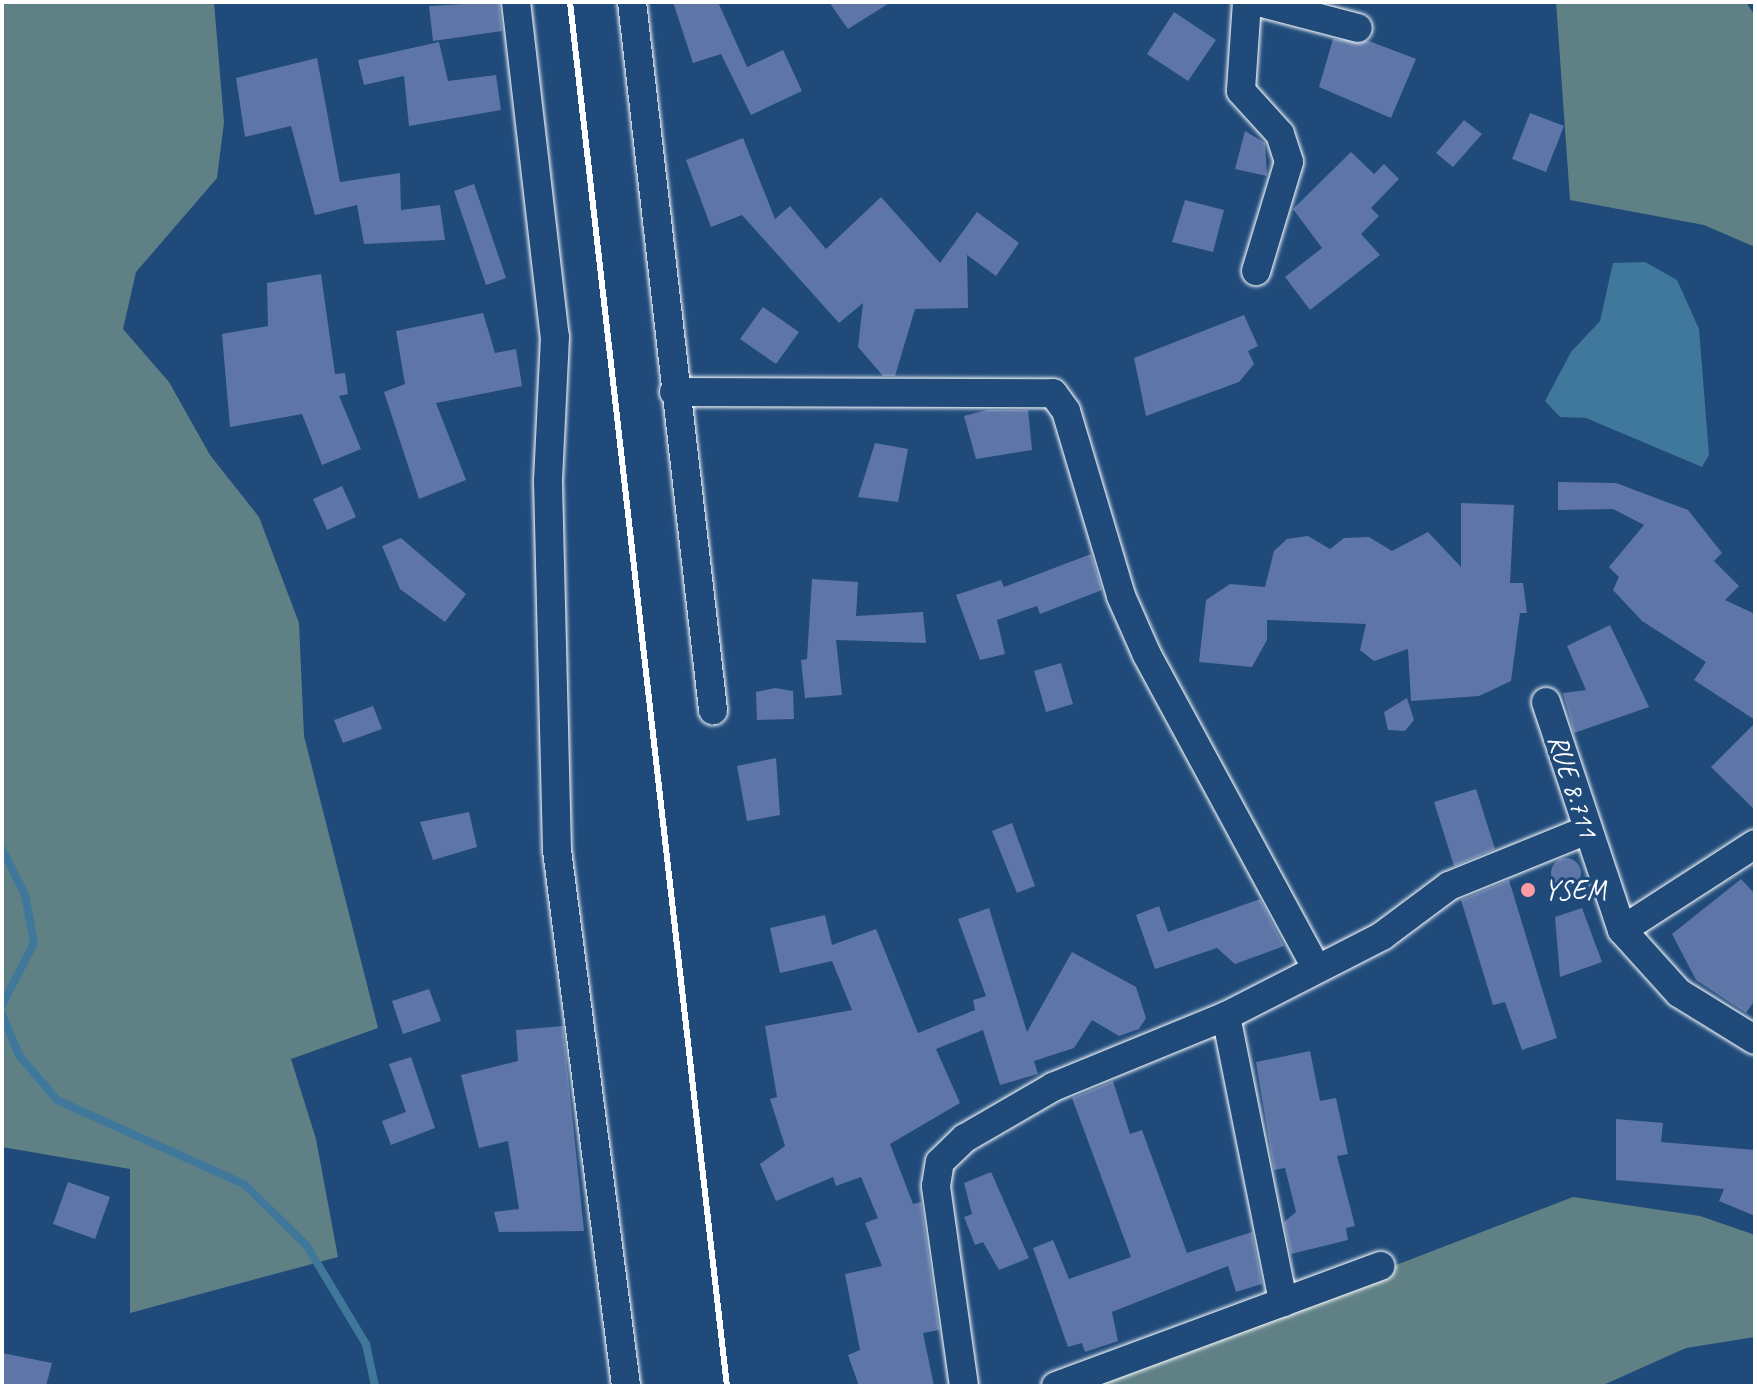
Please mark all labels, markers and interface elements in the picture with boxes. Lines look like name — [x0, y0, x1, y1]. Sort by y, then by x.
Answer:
street label: RUE 8.711 — [1541, 730, 1605, 842]
place label: YSEM — [1544, 873, 1606, 907]
marker: YSEM — [1519, 881, 1537, 899]

